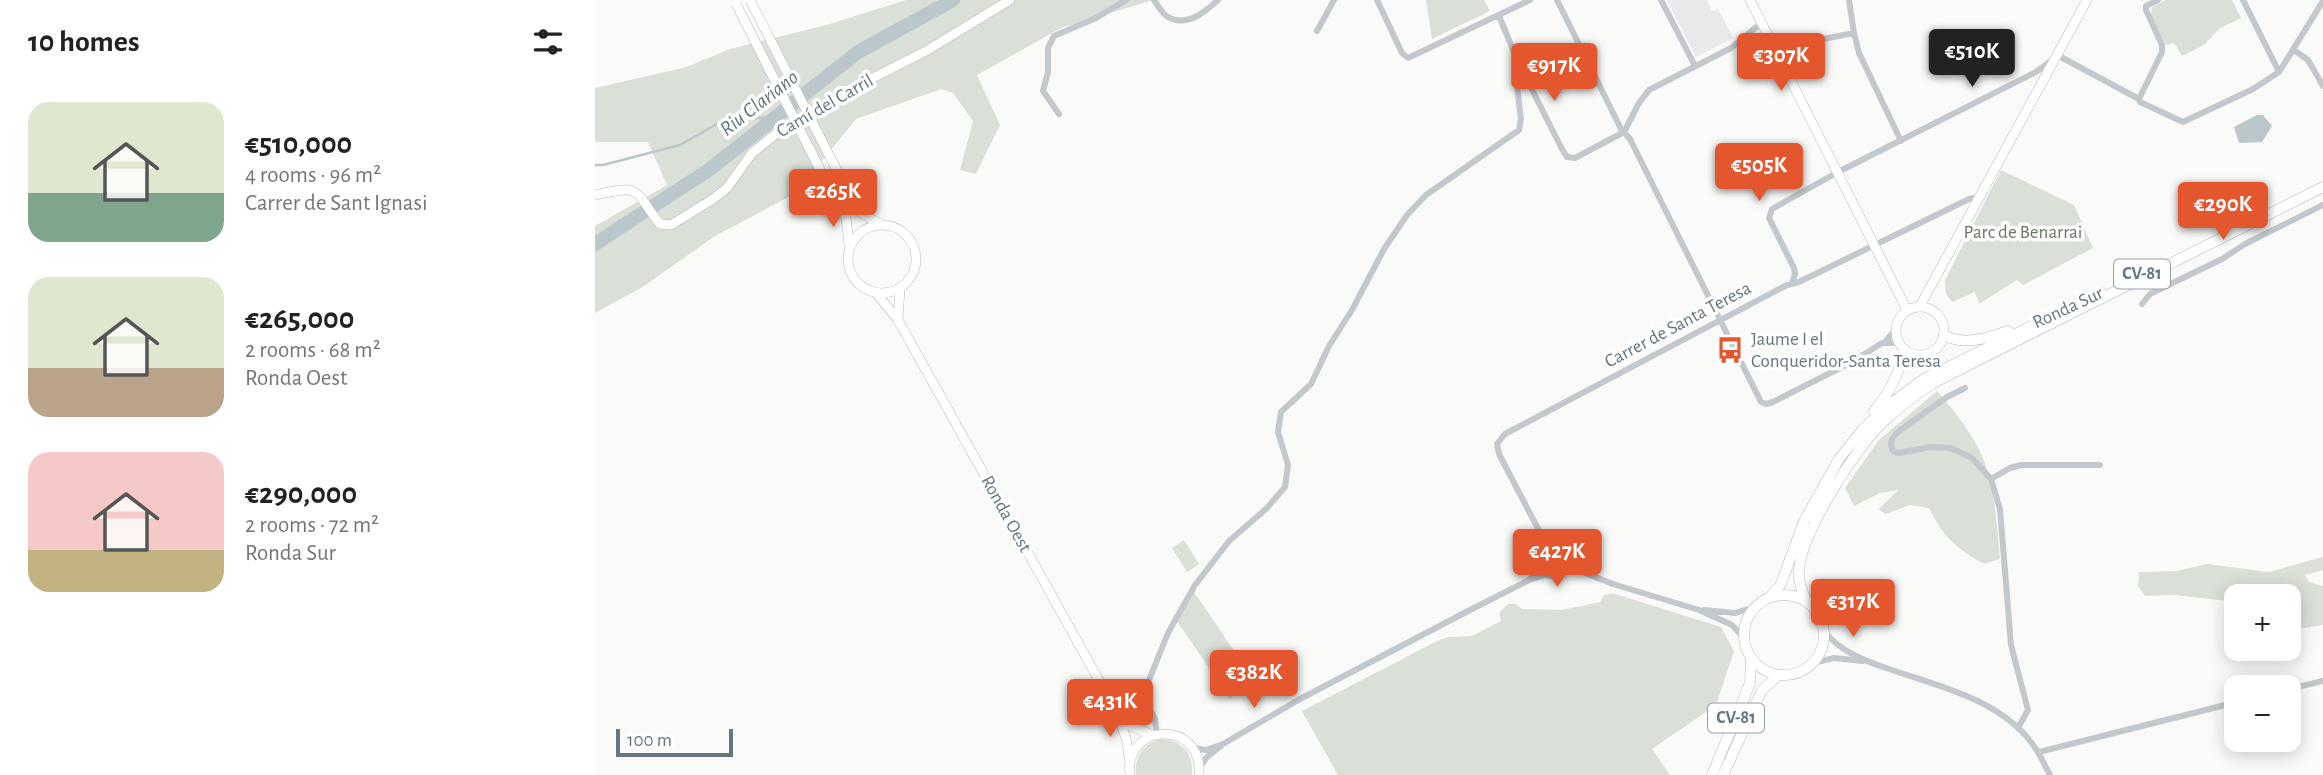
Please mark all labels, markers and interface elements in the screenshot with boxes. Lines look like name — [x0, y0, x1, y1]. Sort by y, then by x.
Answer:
icon: filters — [529, 23, 567, 61]
text: 10 homes — [28, 27, 139, 57]
pin: €510K — [1923, 29, 2021, 89]
pin: €307K — [1732, 34, 1830, 93]
text: €510K — [1945, 40, 1999, 63]
pin: €917K — [1505, 43, 1603, 103]
text: €307K — [1753, 44, 1809, 67]
text: €917K — [1527, 54, 1581, 77]
water label: Riu Clariano — [716, 66, 802, 140]
street label: Camí del Carril — [774, 71, 876, 141]
text: €510,000 — [245, 129, 352, 159]
icon: home — [84, 130, 168, 214]
pin: €505K — [1710, 144, 1808, 203]
text: €505K — [1731, 154, 1787, 177]
text: 4 rooms · 96 m² — [245, 164, 381, 187]
pin: €265K — [784, 170, 882, 229]
text: €265K — [805, 180, 861, 203]
pin: €290K — [2174, 182, 2272, 242]
text: Carrer de Sant Ignasi — [245, 192, 427, 215]
text: €290K — [2194, 193, 2252, 216]
park label: Parc de Benarrai — [1964, 223, 2082, 242]
road number: CV-81 — [2114, 260, 2170, 288]
street label: Carrer de Santa Teresa — [1602, 278, 1755, 372]
street label: Ronda Sur — [2030, 284, 2106, 332]
text: €265,000 — [245, 304, 354, 334]
icon: home — [84, 305, 168, 389]
place label: Jaume I el Conqueridor-Santa Teresa — [1751, 330, 1941, 371]
bus stop icon: Jaume I el Conqueridor-Santa Teresa — [1715, 335, 1745, 365]
text: 2 rooms · 68 m² — [245, 339, 381, 362]
text: Ronda Oest — [245, 367, 347, 390]
street label: Ronda Oest — [977, 472, 1035, 556]
text: €290,000 — [245, 479, 357, 509]
icon: home — [84, 480, 168, 564]
text: 2 rooms · 72 m² — [245, 514, 379, 537]
pin: €427K — [1508, 530, 1606, 589]
text: €427K — [1529, 540, 1585, 563]
text: Ronda Sur — [245, 542, 336, 565]
pin: €317K — [1804, 580, 1902, 639]
map controls — [2224, 584, 2301, 752]
button: + — [2224, 584, 2301, 661]
text: €317K — [1827, 590, 1879, 613]
pin: €382K — [1205, 650, 1303, 710]
text: €382K — [1226, 661, 1282, 684]
button: − — [2224, 675, 2301, 752]
pin: €431K — [1061, 680, 1159, 739]
text: €431K — [1083, 690, 1137, 713]
road number: CV-81 — [1708, 704, 1764, 732]
scale bar — [616, 726, 733, 758]
text: 100 m — [627, 731, 672, 750]

